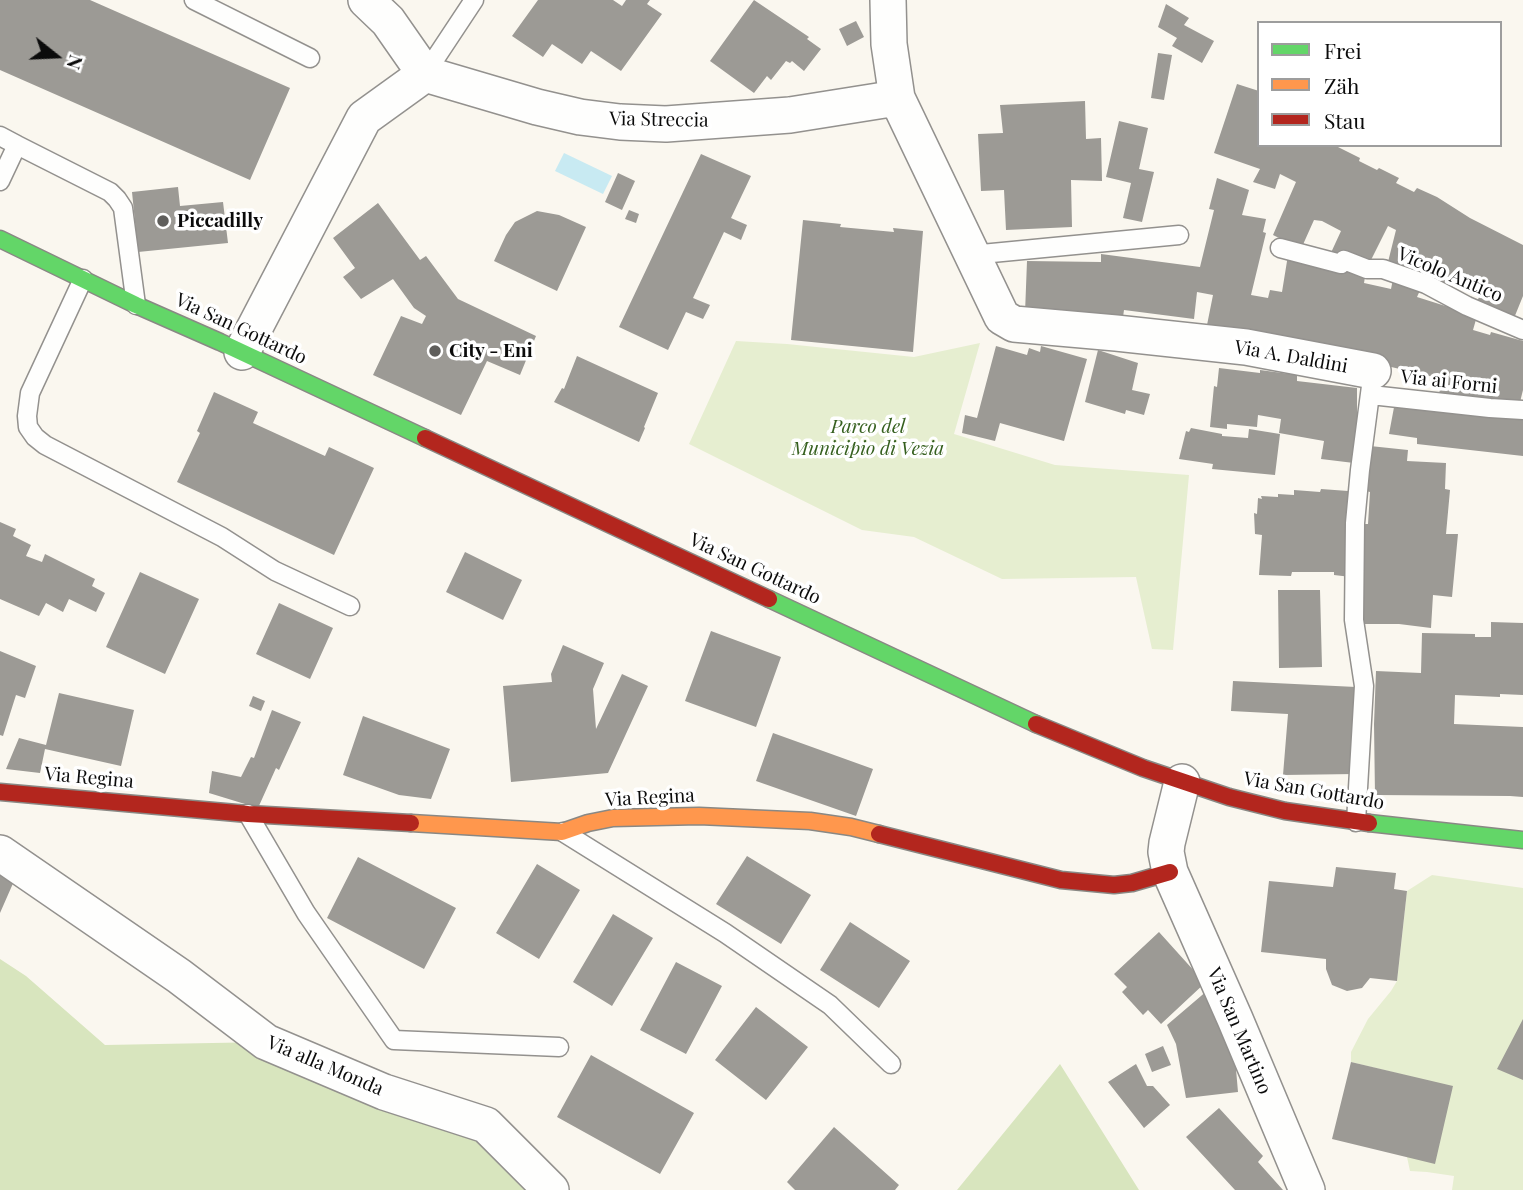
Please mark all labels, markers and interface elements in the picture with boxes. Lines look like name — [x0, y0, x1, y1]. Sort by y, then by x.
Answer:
north arrow — [21, 21, 91, 91]
legend — [1257, 21, 1502, 147]
text: Frei — [1324, 36, 1362, 64]
text: N — [61, 52, 90, 73]
text: Zäh — [1324, 71, 1359, 99]
text: Stau — [1324, 106, 1365, 134]
street label: Via Streccia — [609, 108, 709, 132]
place label: Piccadilly — [177, 210, 263, 232]
marker: Piccadilly — [155, 213, 171, 229]
street label: Vicolo Antico — [1394, 243, 1506, 307]
street label: Via San Gottardo — [172, 289, 310, 369]
street label: Via A. Daldini — [1233, 336, 1349, 378]
place label: City - Eni — [449, 340, 533, 362]
marker: City - Eni — [427, 343, 443, 359]
street label: Via ai Forni — [1400, 366, 1498, 398]
park label: Parco del Municipio di Vezia — [792, 416, 944, 460]
street label: Via San Gottardo — [686, 529, 824, 609]
street label: Via Regina — [43, 763, 135, 793]
street label: Via San Gottardo — [1242, 767, 1386, 815]
street label: Via Regina — [605, 784, 695, 812]
street label: Via San Martino — [1202, 964, 1276, 1098]
street label: Via alla Monda — [263, 1031, 387, 1101]

